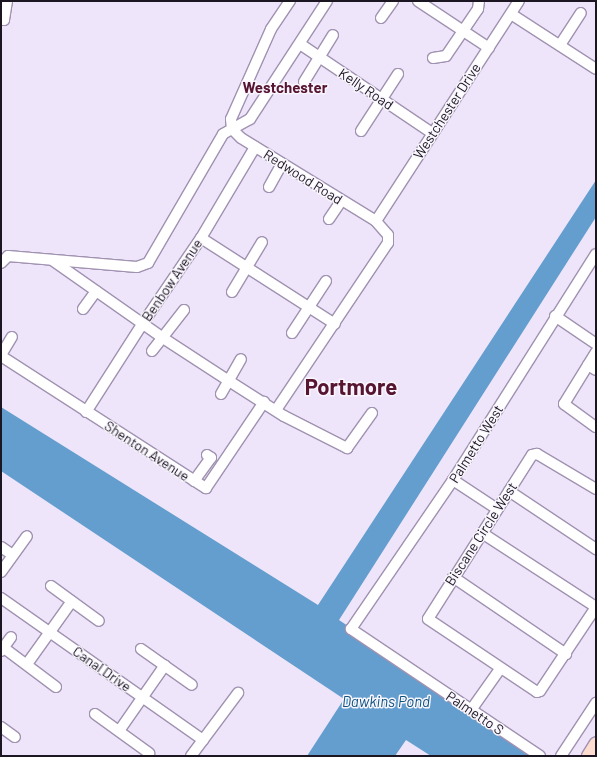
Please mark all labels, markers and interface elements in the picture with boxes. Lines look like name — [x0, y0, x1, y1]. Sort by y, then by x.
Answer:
street label: Westchester Drive — [410, 60, 484, 162]
street label: Kelly Road — [335, 65, 397, 113]
district label: Westchester — [243, 79, 327, 97]
street label: Redwood Road — [260, 146, 346, 208]
street label: Benbow Avenue — [138, 235, 206, 325]
district label: Portmore — [305, 374, 397, 400]
street label: Palmetto West — [445, 402, 507, 486]
street label: Shenton Avenue — [101, 417, 193, 485]
street label: Biscane Circle West — [441, 479, 521, 589]
street label: Canal Drive — [70, 643, 134, 695]
street label: Palmetto S — [443, 688, 507, 738]
water label: Dawkins Pond — [342, 693, 430, 711]

